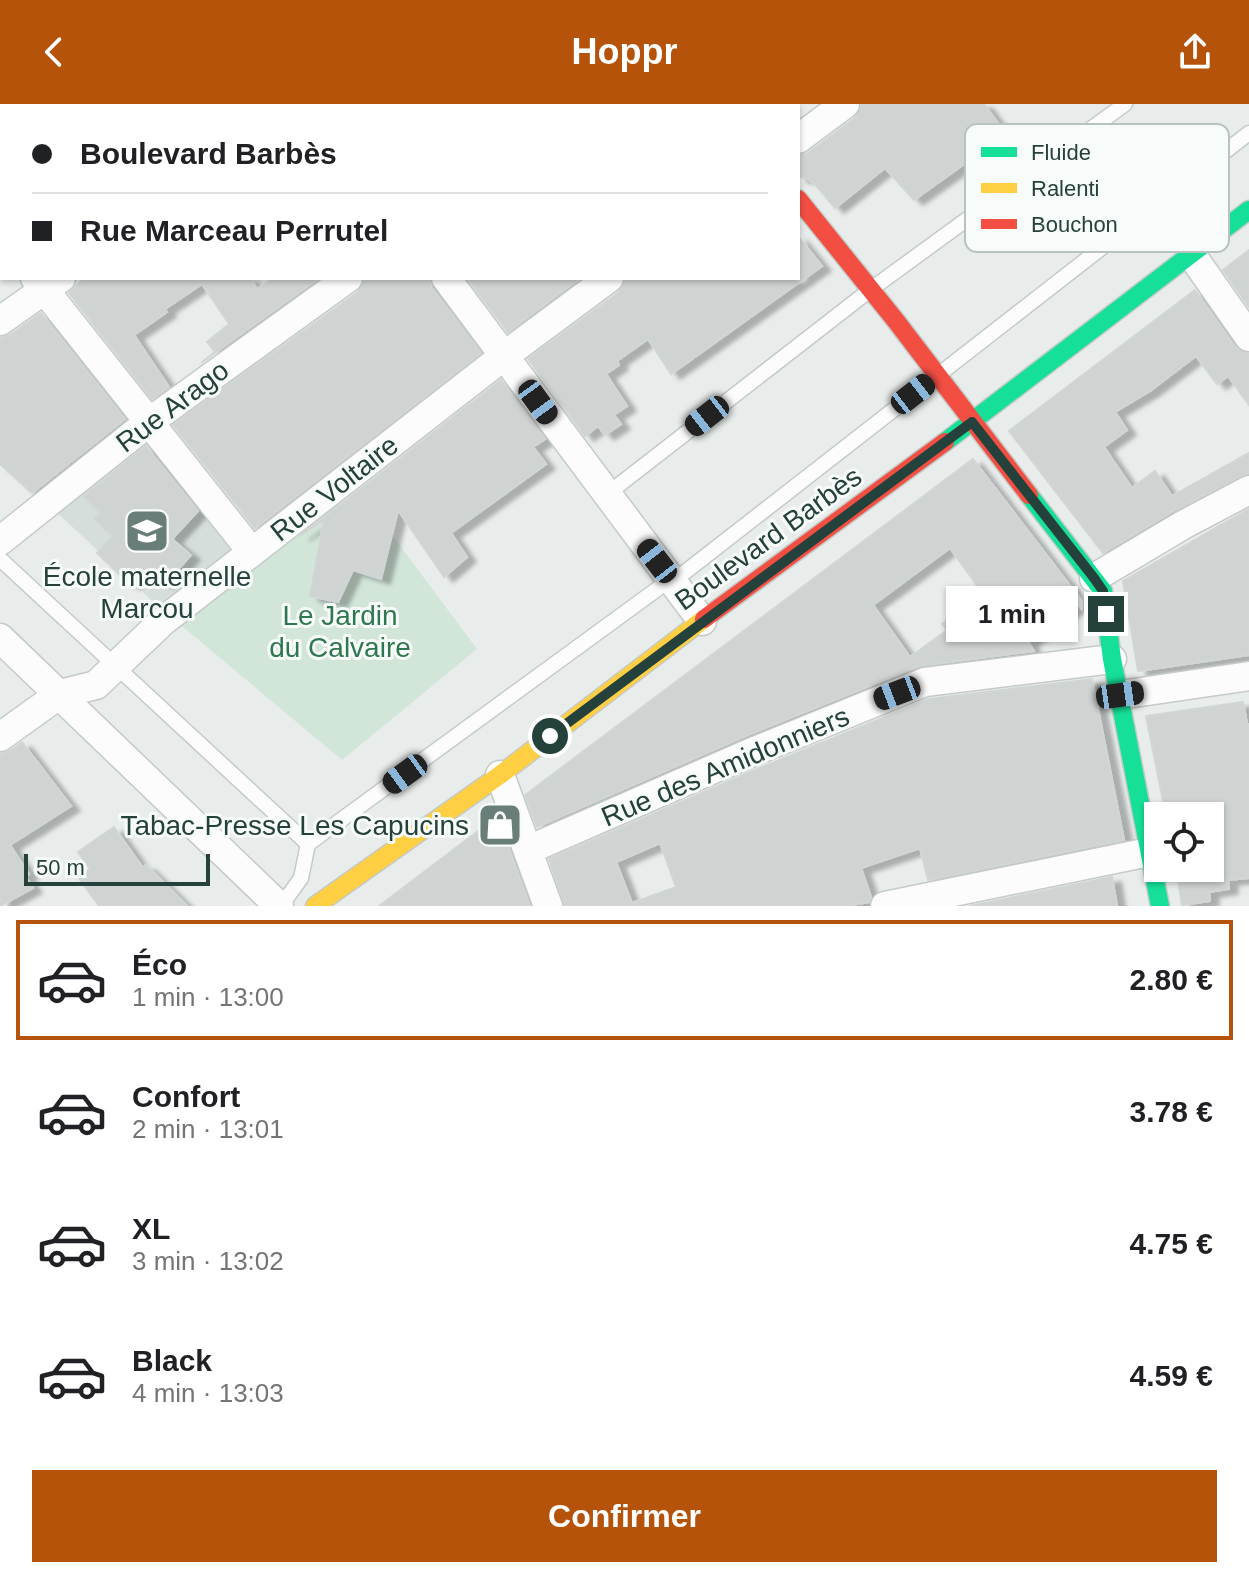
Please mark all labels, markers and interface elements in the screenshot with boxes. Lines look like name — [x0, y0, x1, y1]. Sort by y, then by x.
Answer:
icon: back — [32, 30, 76, 74]
icon: share — [1173, 30, 1217, 74]
text: Hoppr — [572, 31, 677, 72]
legend — [965, 124, 1229, 252]
text: Boulevard Barbès — [80, 137, 337, 170]
text: Fluide — [1031, 140, 1091, 165]
text: Ralenti — [1031, 176, 1099, 201]
text: Bouchon — [1031, 212, 1118, 237]
text: Rue Marceau Perrutel — [80, 214, 388, 247]
street label: Rue Arago — [110, 354, 234, 459]
car — [887, 370, 939, 418]
car — [514, 376, 562, 428]
car — [681, 392, 733, 440]
street label: Rue Voltaire — [265, 429, 404, 548]
street label: Boulevard Barbès — [669, 460, 867, 616]
school or university icon: École maternelle Marcou — [123, 507, 171, 555]
car — [633, 535, 681, 587]
place label: École maternelle Marcou — [43, 561, 251, 624]
callout: 1 min — [946, 586, 1078, 642]
route end — [1088, 596, 1124, 632]
text: 1 min — [978, 599, 1046, 629]
park label: Le Jardin du Calvaire — [269, 600, 411, 663]
car — [870, 673, 924, 713]
car — [1095, 680, 1145, 710]
street label: Rue des Amidonniers — [597, 700, 854, 833]
route start — [532, 718, 568, 754]
car — [379, 750, 431, 798]
shop icon: Tabac-Presse Les Capucins — [476, 801, 524, 849]
map controls — [1144, 802, 1224, 882]
button: locate — [1144, 802, 1224, 882]
place label: Tabac-Presse Les Capucins — [120, 810, 469, 841]
scale bar — [24, 850, 210, 886]
text: 50 m — [36, 855, 85, 880]
icon: car — [36, 944, 108, 1016]
text: Éco — [132, 948, 187, 981]
text: 2.80 € — [1130, 963, 1213, 996]
text: 1 min · 13:00 — [132, 982, 284, 1012]
icon: car — [36, 1076, 108, 1148]
text: Confort — [132, 1080, 240, 1113]
text: 3.78 € — [1130, 1095, 1213, 1128]
text: 2 min · 13:01 — [132, 1114, 284, 1144]
icon: car — [36, 1208, 108, 1280]
text: XL — [132, 1212, 170, 1245]
text: 4.75 € — [1130, 1227, 1213, 1260]
text: 3 min · 13:02 — [132, 1246, 284, 1276]
icon: car — [36, 1340, 108, 1412]
text: Black — [132, 1344, 212, 1377]
text: 4.59 € — [1130, 1359, 1213, 1392]
text: 4 min · 13:03 — [132, 1378, 284, 1408]
button: Confirmer — [32, 1470, 1217, 1562]

